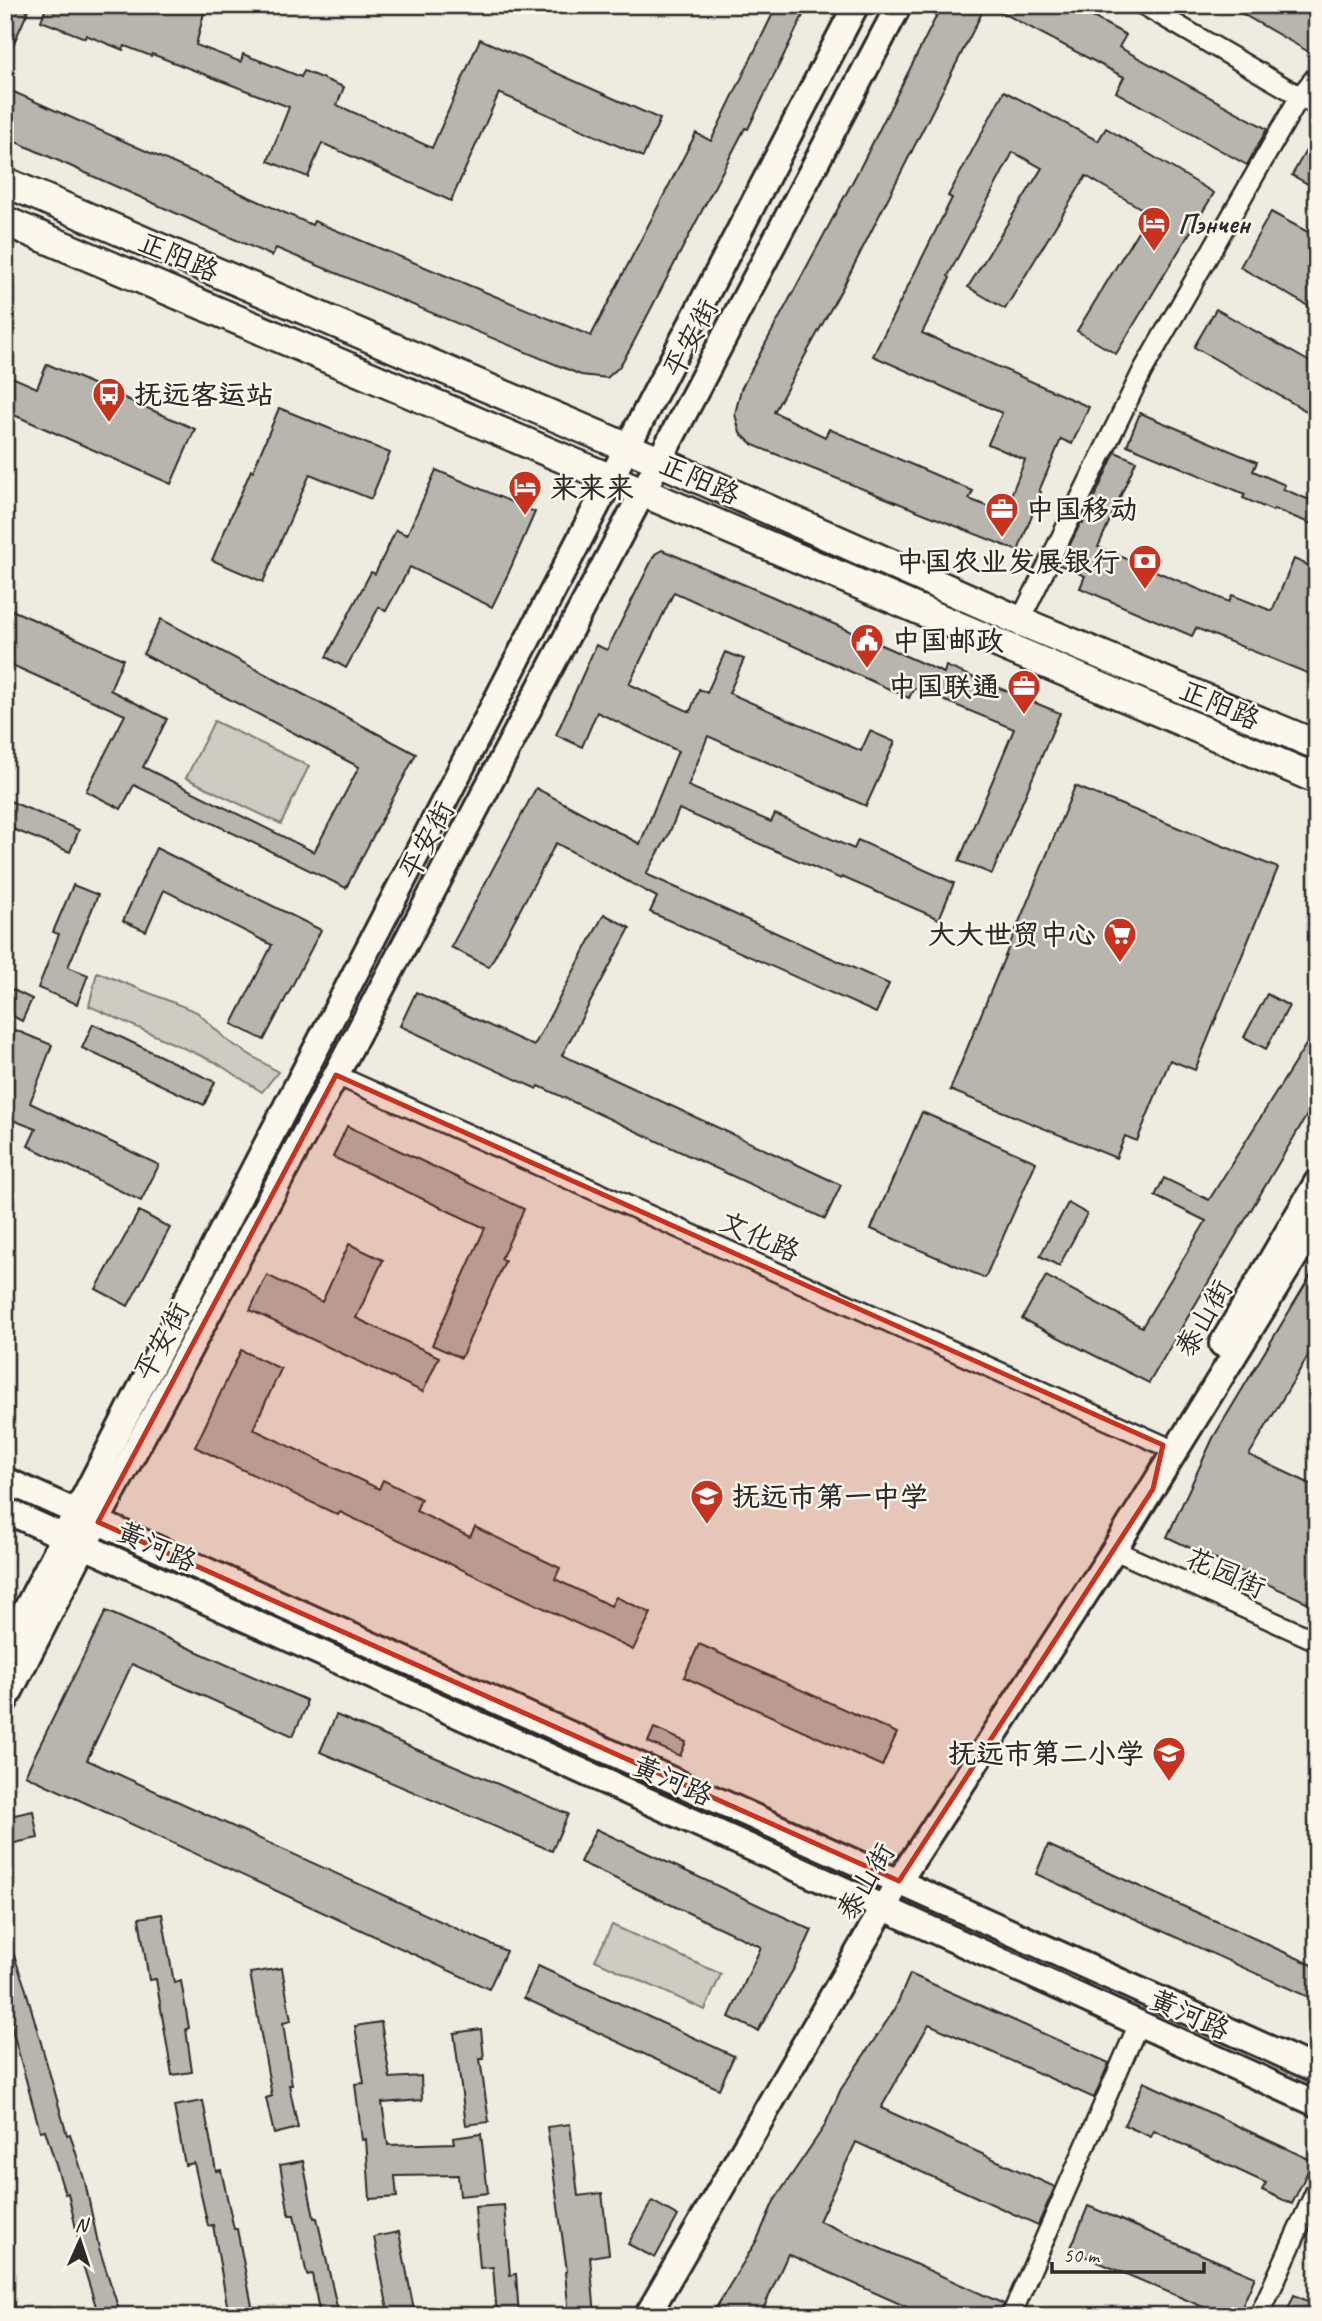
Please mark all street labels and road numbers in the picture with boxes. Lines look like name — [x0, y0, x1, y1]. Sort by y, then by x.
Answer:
street label: 正阳路 — [133, 224, 224, 289]
street label: 平安街 — [655, 293, 726, 384]
street label: 正阳路 — [654, 446, 745, 513]
street label: 正阳路 — [1174, 672, 1265, 737]
street label: 平安街 — [391, 795, 462, 886]
street label: 文化路 — [714, 1203, 805, 1270]
street label: 泰山街 — [1167, 1273, 1240, 1363]
street label: 平安街 — [126, 1296, 197, 1387]
street label: 黄河路 — [111, 1513, 202, 1580]
street label: 花园街 — [1180, 1539, 1271, 1606]
street label: 黄河路 — [627, 1747, 718, 1814]
street label: 泰山街 — [829, 1836, 902, 1926]
street label: 黄河路 — [1144, 1981, 1235, 2048]

